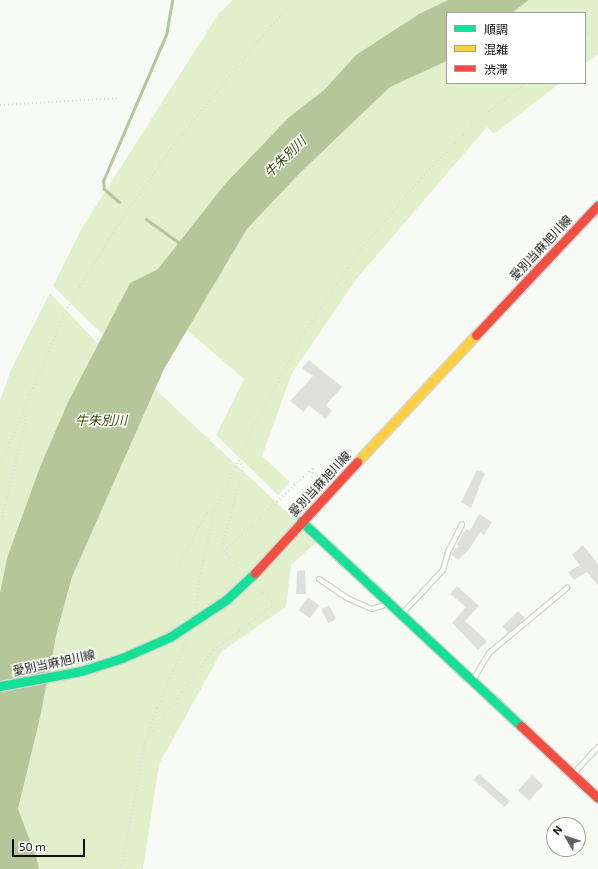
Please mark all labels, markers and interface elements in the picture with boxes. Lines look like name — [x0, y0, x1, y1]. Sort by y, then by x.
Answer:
legend — [446, 12, 586, 84]
text: 順調 — [484, 22, 508, 36]
text: 混雑 — [484, 42, 508, 56]
text: 渋滞 — [484, 62, 508, 76]
water label: 牛朱別川 — [261, 133, 309, 181]
street label: 愛別当麻旭川線 — [507, 212, 575, 284]
water label: 牛朱別川 — [75, 412, 127, 428]
street label: 愛別当麻旭川線 — [286, 448, 354, 520]
street label: 愛別当麻旭川線 — [11, 647, 97, 679]
north arrow — [546, 817, 586, 857]
text: N — [550, 823, 565, 837]
scale bar — [14, 831, 87, 857]
text: 50 m — [19, 839, 46, 853]

